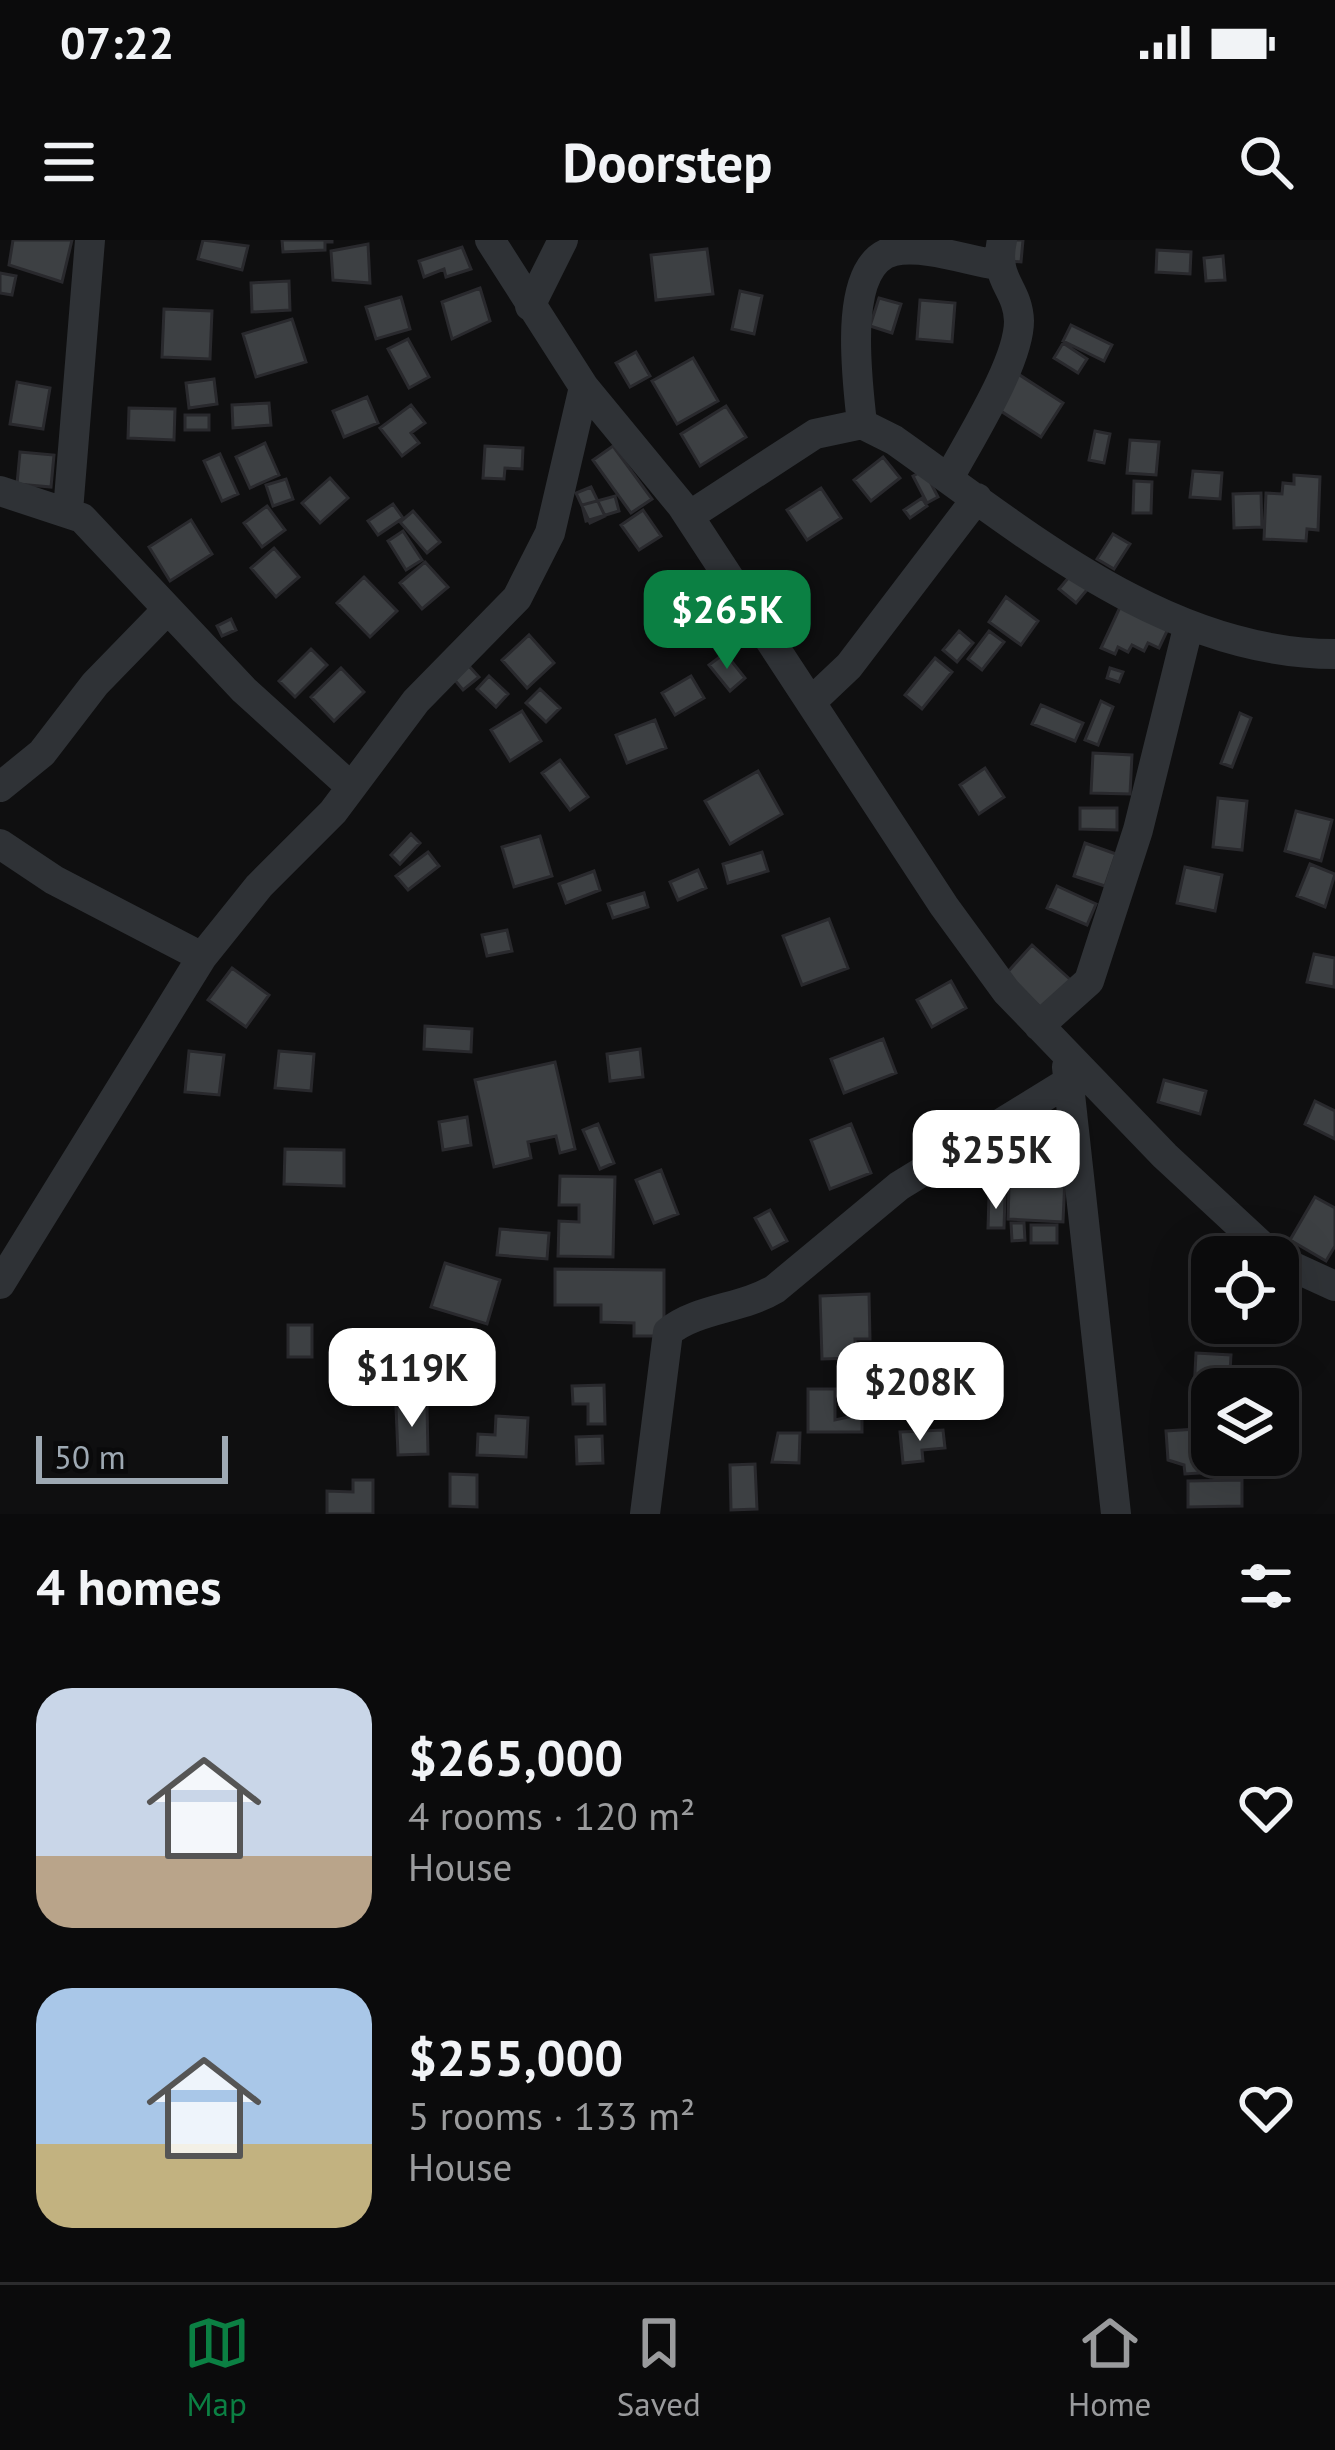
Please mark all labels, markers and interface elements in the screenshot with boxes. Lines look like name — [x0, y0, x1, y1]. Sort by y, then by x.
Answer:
text: 07:22 — [60, 13, 174, 71]
text: Doorstep — [563, 127, 772, 197]
icon: menu — [36, 129, 102, 195]
icon: search — [1233, 129, 1299, 195]
pin: $265K — [643, 570, 811, 672]
text: $265K — [671, 583, 783, 634]
pin: $255K — [912, 1110, 1080, 1212]
text: $255K — [940, 1123, 1052, 1174]
map controls — [1191, 1236, 1299, 1476]
button: locate — [1191, 1236, 1299, 1344]
pin: $119K — [328, 1328, 496, 1430]
text: $119K — [356, 1341, 468, 1392]
pin: $208K — [836, 1342, 1004, 1444]
text: $208K — [864, 1355, 976, 1406]
button: layers — [1191, 1368, 1299, 1476]
scale bar — [36, 1430, 228, 1483]
text: 50 m — [54, 1435, 126, 1478]
text: 4 homes — [36, 1553, 222, 1619]
icon: filters — [1233, 1553, 1299, 1619]
text: $265,000 — [408, 1724, 623, 1790]
icon: home — [132, 1736, 276, 1880]
icon: heart — [1233, 1775, 1299, 1841]
text: 4 rooms · 120 m² — [408, 1790, 695, 1841]
text: House — [408, 1841, 512, 1892]
text: $255,000 — [408, 2024, 623, 2090]
icon: home — [132, 2036, 276, 2180]
icon: heart — [1233, 2075, 1299, 2141]
text: 5 rooms · 133 m² — [408, 2090, 695, 2141]
text: House — [408, 2141, 512, 2192]
tab: Map — [184, 2310, 250, 2425]
tab: Saved — [617, 2310, 701, 2425]
tab: Home — [1068, 2310, 1151, 2425]

